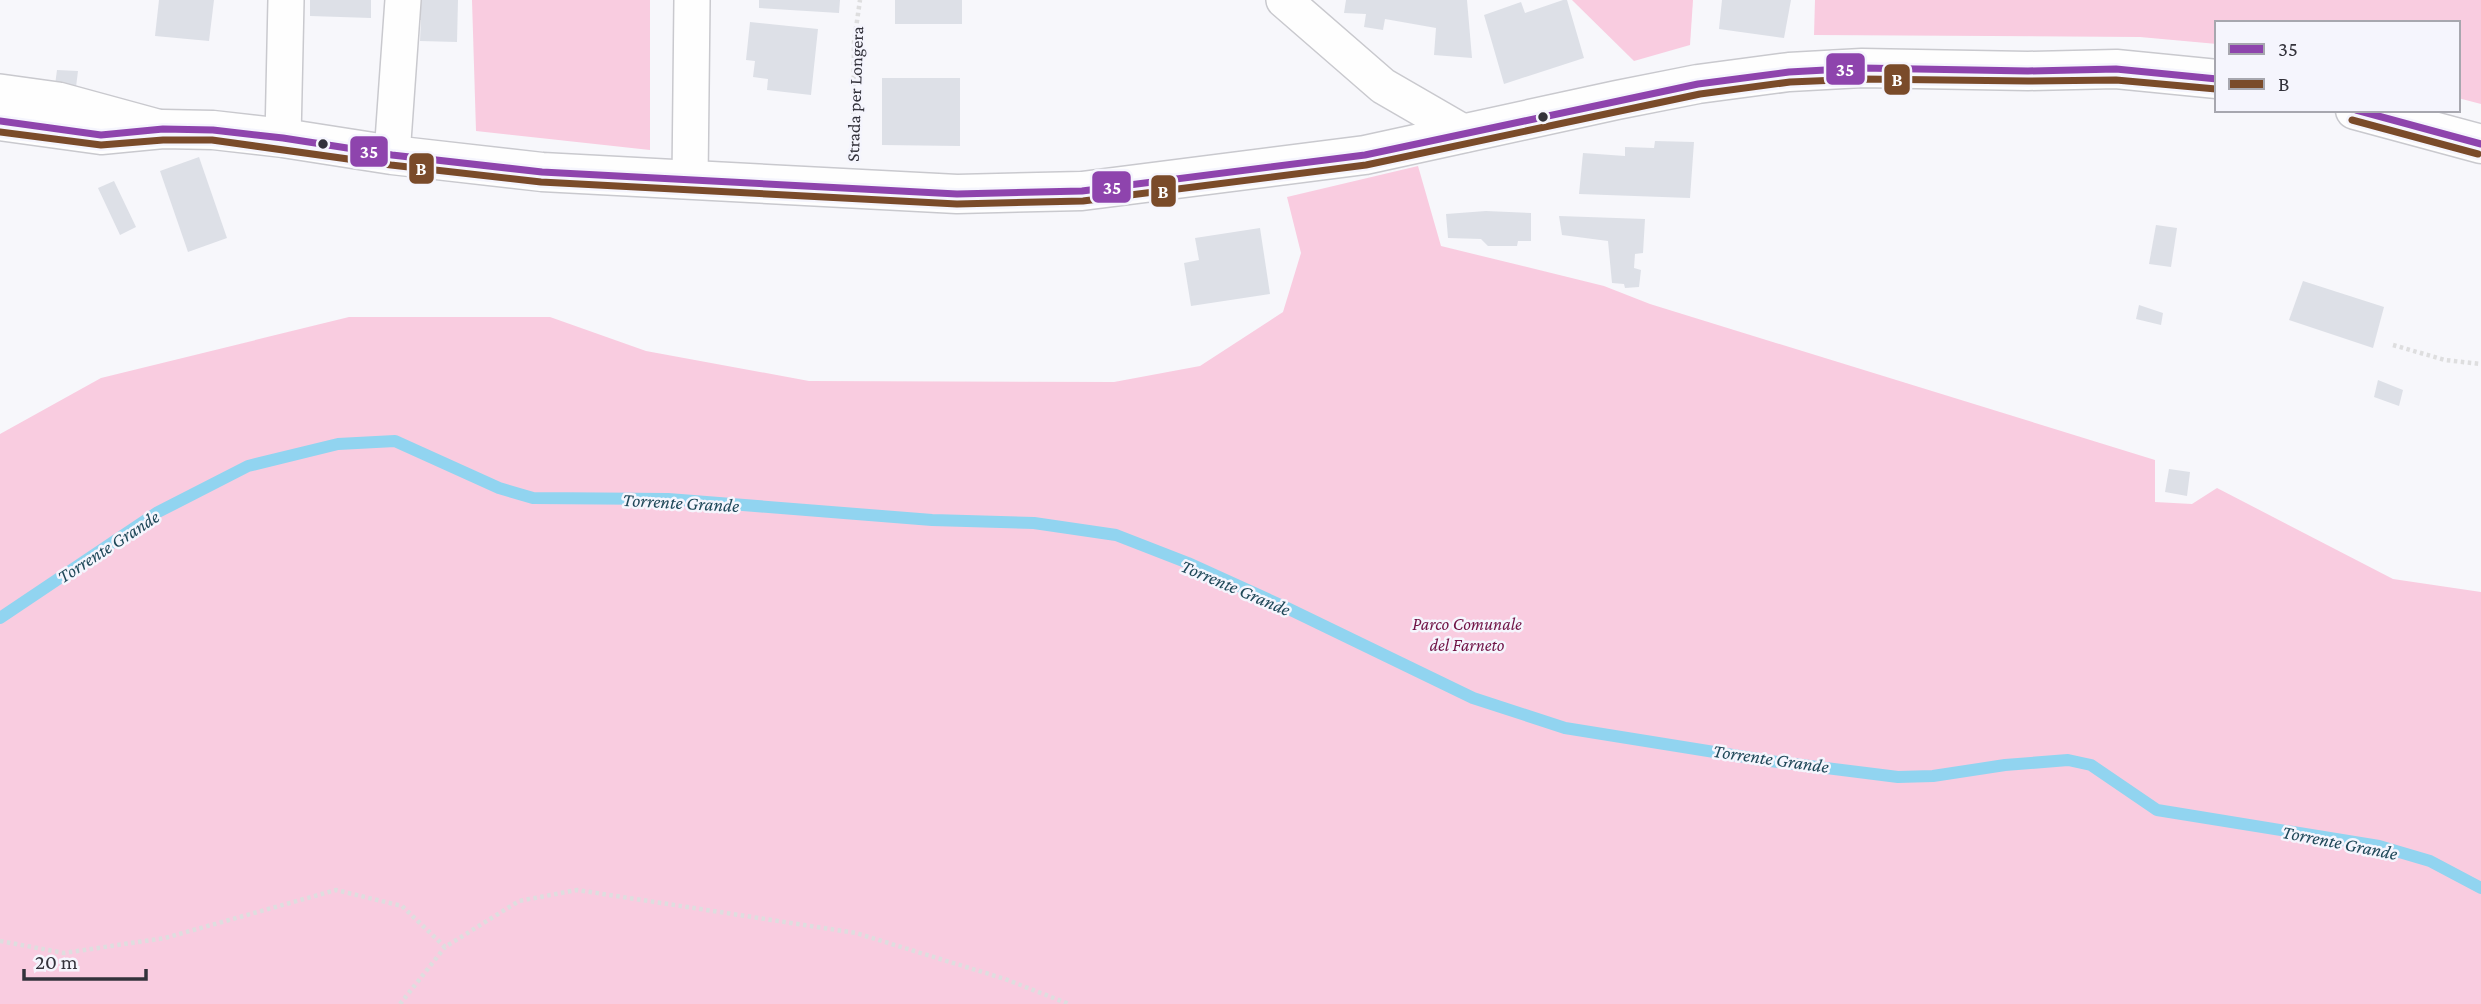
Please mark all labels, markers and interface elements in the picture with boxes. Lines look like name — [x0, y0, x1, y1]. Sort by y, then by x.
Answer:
legend — [2215, 21, 2460, 112]
street label: Strada per Longera — [843, 26, 867, 162]
text: 35 — [2278, 37, 2298, 61]
line badge: 35 — [1825, 52, 1866, 86]
text: 35 — [1836, 59, 1854, 80]
line badge: B — [1883, 63, 1911, 96]
text: B — [1891, 69, 1903, 90]
text: B — [2278, 72, 2289, 96]
unlabelled marker — [1536, 110, 1550, 124]
line badge: 35 — [349, 135, 389, 168]
unlabelled marker — [316, 137, 330, 151]
text: 35 — [360, 141, 378, 162]
line badge: B — [408, 152, 435, 185]
text: B — [415, 158, 427, 179]
line badge: 35 — [1091, 170, 1132, 204]
line badge: B — [1150, 174, 1177, 208]
text: 35 — [1103, 177, 1121, 198]
text: B — [1157, 181, 1169, 202]
water label: Torrente Grande — [622, 489, 740, 516]
water label: Torrente Grande — [54, 506, 163, 587]
water label: Torrente Grande — [1178, 555, 1294, 620]
park label: Parco Comunale del Farneto — [1412, 614, 1522, 655]
water label: Torrente Grande — [1712, 740, 1830, 777]
water label: Torrente Grande — [2281, 821, 2399, 864]
scale bar — [24, 937, 147, 981]
text: 20 m — [35, 950, 78, 974]

